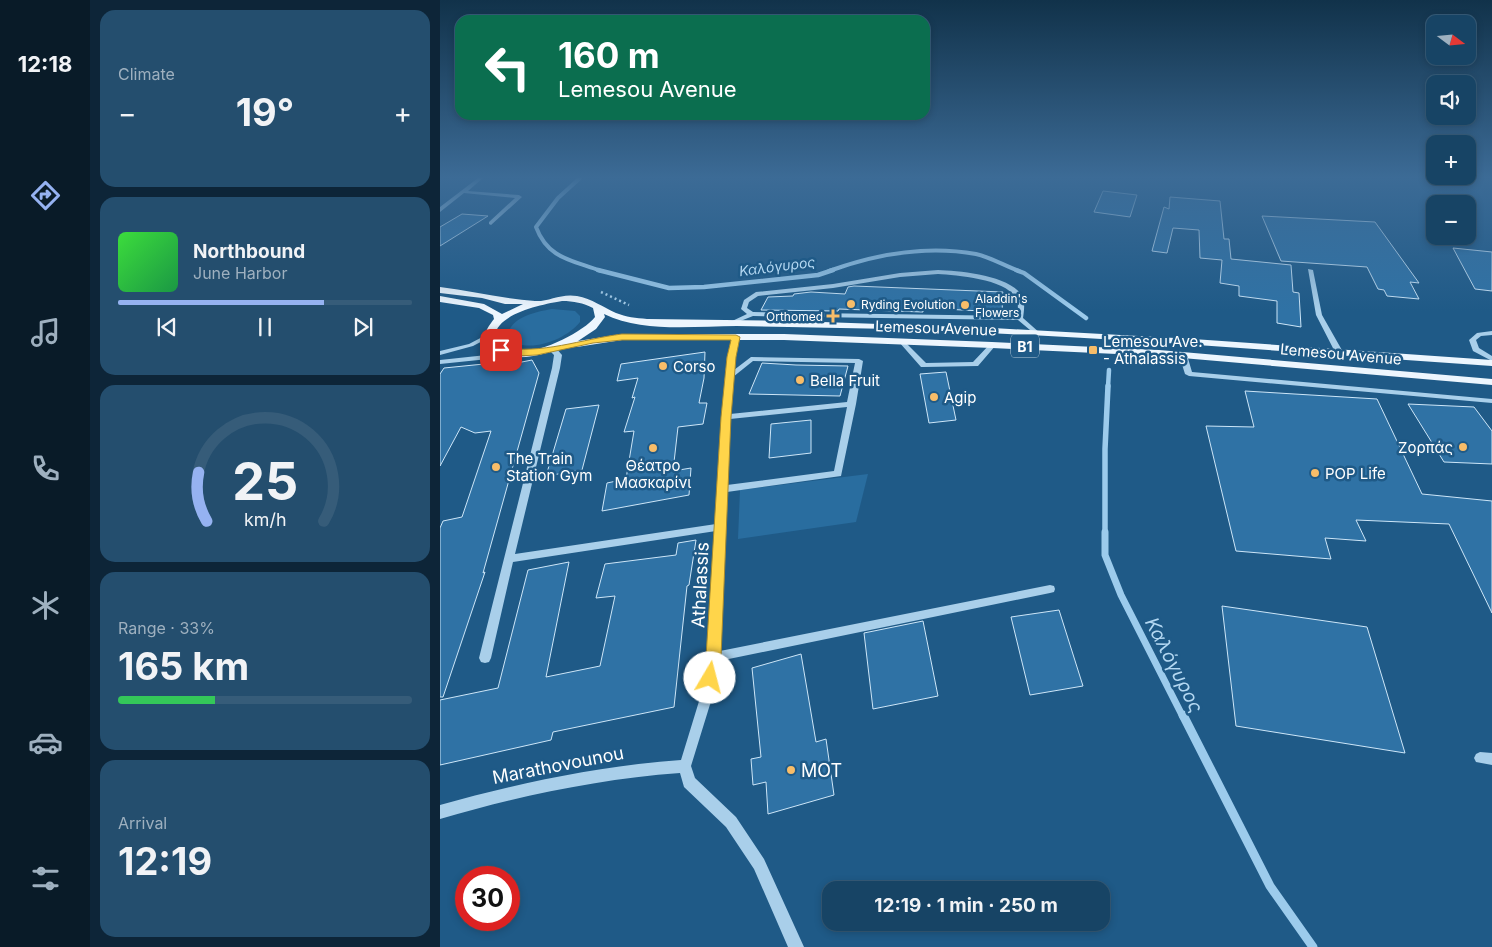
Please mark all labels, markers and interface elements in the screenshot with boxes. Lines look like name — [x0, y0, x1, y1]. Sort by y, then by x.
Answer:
north arrow — [1426, 15, 1476, 65]
map controls — [1426, 15, 1476, 245]
text: 160 m — [558, 34, 660, 76]
icon: left — [475, 35, 540, 100]
text: 12:18 — [18, 51, 72, 77]
text: Climate — [118, 64, 175, 84]
button: sound — [1426, 75, 1476, 125]
text: Lemesou Avenue — [558, 76, 737, 102]
text: 19° — [236, 89, 294, 135]
text: − — [118, 96, 137, 130]
text: + — [393, 96, 412, 130]
button: + — [1426, 135, 1476, 185]
icon: directions — [28, 178, 63, 213]
button: − — [1426, 195, 1476, 245]
text: Northbound — [193, 240, 305, 263]
water label: Καλόγυρος — [738, 253, 816, 279]
text: June Harbor — [193, 263, 287, 283]
place label: Aladdin's Flowers — [975, 291, 1028, 320]
place label: Ryding Evolution — [861, 297, 955, 312]
marker: Ryding Evolution — [845, 298, 857, 310]
marker: Aladdin's Flowers — [959, 299, 971, 311]
place label: Orthomed — [766, 309, 823, 324]
marker: Orthomed — [827, 310, 839, 322]
icon: previous — [153, 313, 181, 341]
icon: pause — [251, 313, 279, 341]
icon: next — [349, 313, 377, 341]
icon: music — [28, 315, 63, 350]
street label: Lemesou Avenue — [875, 316, 997, 340]
pin — [480, 329, 522, 371]
place label: Lemesou Ave. - Athalassis — [1103, 332, 1203, 368]
road number: B1 — [1011, 334, 1039, 358]
icon: arrive — [487, 336, 515, 364]
street label: Lemesou Avenue — [1279, 339, 1403, 369]
marker: Lemesou Ave. - Athalassis — [1087, 344, 1099, 356]
place label: Corso — [673, 357, 716, 376]
marker: Corso — [657, 360, 669, 372]
place label: Bella Fruit — [810, 371, 880, 390]
marker: Bella Fruit — [794, 374, 806, 386]
place label: Agip — [944, 388, 976, 407]
marker: Agip — [928, 391, 940, 403]
place label: Ζορπάς — [1398, 438, 1453, 457]
marker: Ζορπάς — [1457, 441, 1469, 453]
marker: Θέατρο Μασκαρίνι — [647, 442, 659, 454]
place label: The Train Station Gym — [506, 449, 592, 485]
text: 25 — [232, 450, 298, 513]
icon: phone — [28, 451, 63, 486]
place label: Θέατρο Μασκαρίνι — [615, 456, 691, 492]
marker: The Train Station Gym — [490, 461, 502, 473]
place label: POP Life — [1325, 464, 1386, 483]
marker: POP Life — [1309, 467, 1321, 479]
text: km/h — [244, 509, 286, 530]
street label: Athalassis — [687, 541, 713, 629]
icon: climate — [28, 588, 63, 623]
water label: Καλόγυρος — [1140, 613, 1208, 717]
text: Range · 33% — [118, 618, 215, 638]
text: 165 km — [118, 643, 249, 689]
position arrow — [683, 651, 735, 703]
icon: car — [28, 725, 63, 760]
street label: Marathovounou — [490, 742, 626, 788]
place label: MOT — [801, 760, 842, 781]
marker: MOT — [785, 764, 797, 776]
text: Arrival — [118, 813, 167, 833]
text: 12:19 — [118, 838, 212, 884]
icon: filters — [28, 861, 63, 896]
speed limit sign: 30 — [455, 866, 520, 931]
text: 12:19 · 1 min · 250 m — [874, 894, 1058, 917]

